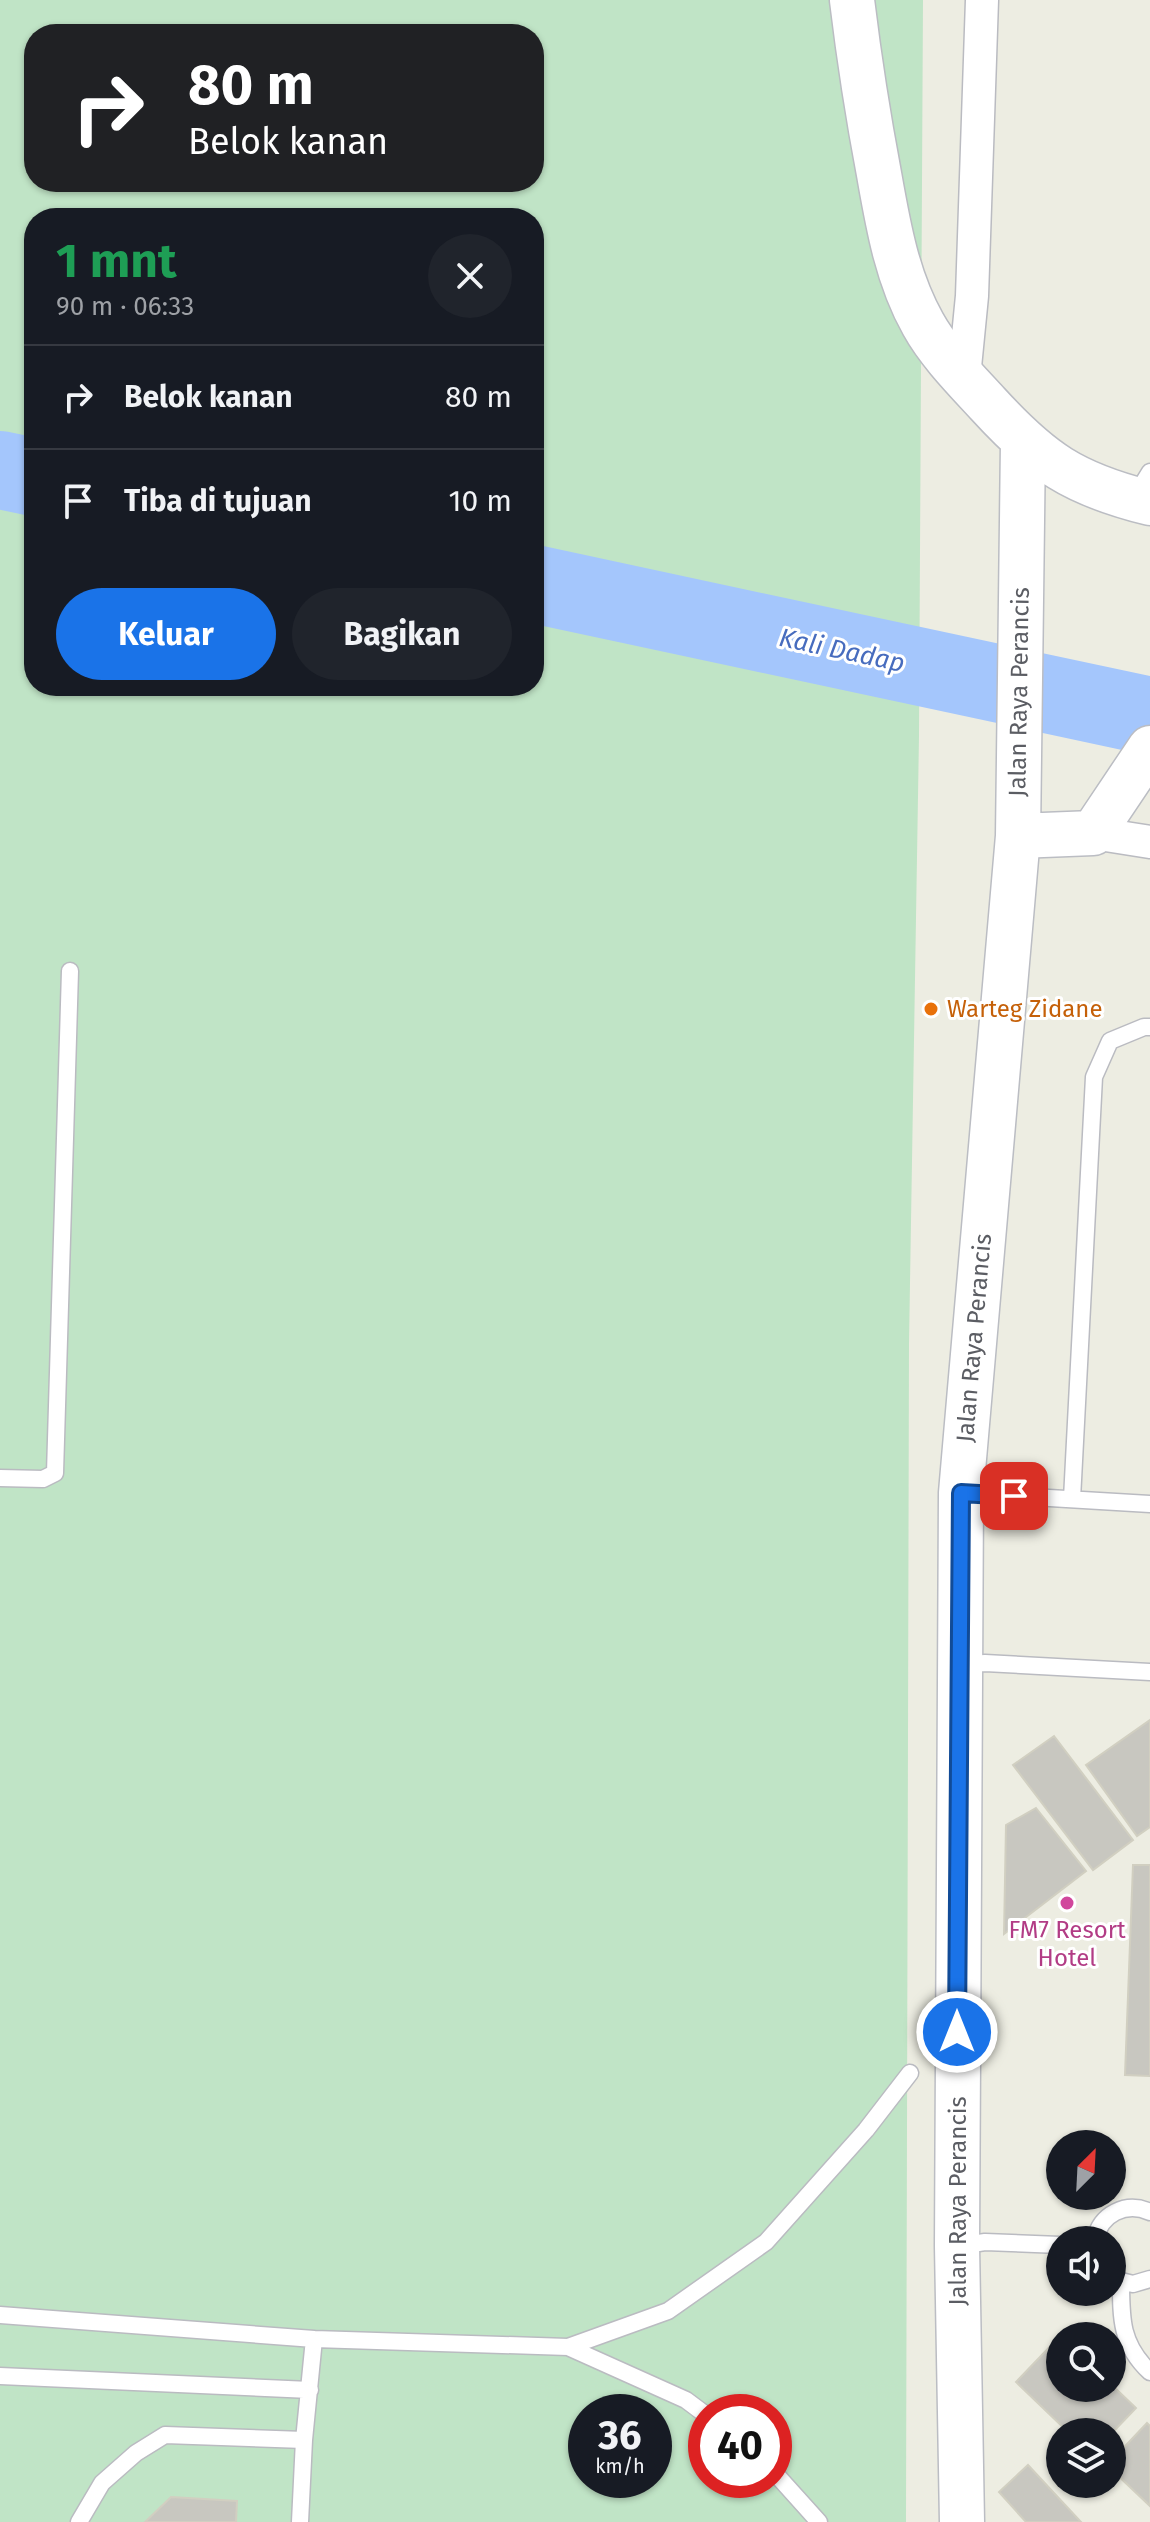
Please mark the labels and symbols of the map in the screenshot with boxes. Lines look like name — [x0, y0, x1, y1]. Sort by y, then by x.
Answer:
street label: Jalan Raya Perancis — [1003, 587, 1035, 797]
water label: Kali Dadap — [776, 622, 908, 679]
place label: Warteg Zidane — [947, 995, 1103, 1023]
marker: Warteg Zidane — [922, 1000, 940, 1018]
street label: Jalan Raya Perancis — [951, 1232, 997, 1444]
pin — [980, 1462, 1048, 1530]
marker: FM7 Resort Hotel — [1058, 1894, 1076, 1912]
place label: FM7 Resort Hotel — [1008, 1916, 1126, 1972]
position arrow — [915, 1990, 999, 2074]
street label: Jalan Raya Perancis — [944, 2096, 972, 2306]
north arrow — [1046, 2130, 1126, 2210]
speed limit sign: 40 — [688, 2394, 792, 2498]

